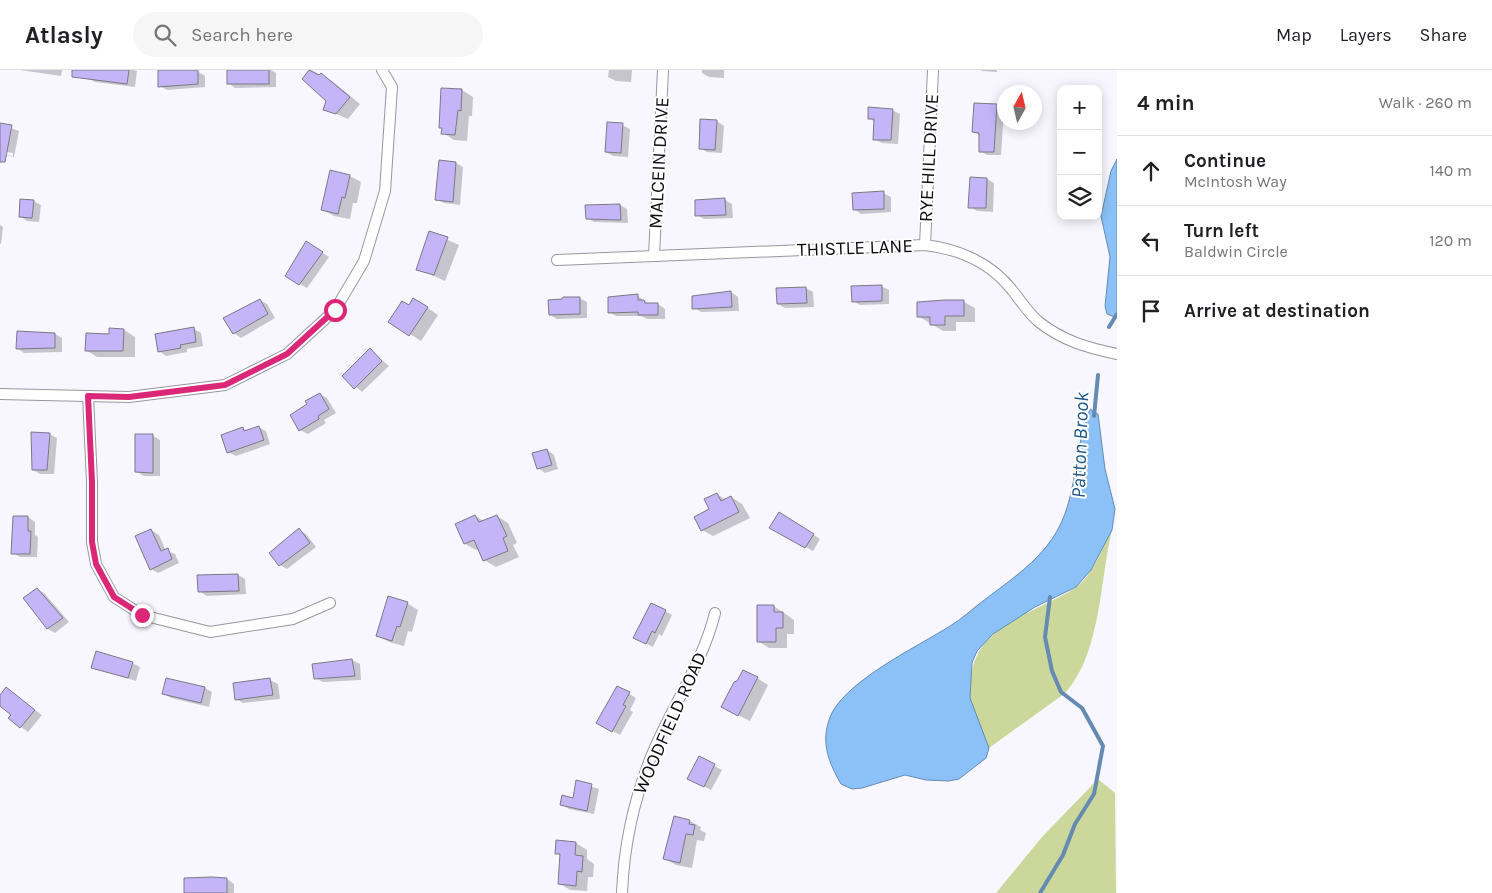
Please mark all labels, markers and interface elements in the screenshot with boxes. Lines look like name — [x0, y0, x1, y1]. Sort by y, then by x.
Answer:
search box — [133, 12, 483, 57]
text: Atlasly — [25, 21, 103, 49]
icon: search — [151, 21, 179, 49]
text: Search here — [191, 24, 293, 46]
text: Map — [1276, 24, 1312, 46]
text: Layers — [1340, 24, 1392, 46]
text: Share — [1420, 24, 1467, 46]
north arrow — [997, 85, 1042, 130]
map controls — [1057, 85, 1102, 220]
button: + — [1057, 85, 1102, 130]
text: 4 min — [1137, 91, 1195, 115]
street label: RYE HILL DRIVE — [915, 93, 943, 223]
text: Walk · 260 m — [1379, 93, 1472, 112]
street label: MALCEIN DRIVE — [645, 97, 673, 229]
button: − — [1057, 130, 1102, 175]
text: Continue — [1184, 150, 1266, 172]
icon: ahead — [1137, 157, 1165, 185]
text: 140 m — [1430, 161, 1472, 180]
text: McIntosh Way — [1184, 172, 1287, 191]
button: layers — [1057, 175, 1102, 220]
text: Turn left — [1184, 220, 1259, 242]
icon: left — [1137, 227, 1165, 255]
text: 120 m — [1429, 231, 1472, 250]
street label: THISTLE LANE — [797, 235, 913, 261]
text: Baldwin Circle — [1184, 242, 1288, 261]
icon: arrive — [1137, 297, 1165, 325]
route start — [324, 299, 347, 322]
text: Arrive at destination — [1184, 300, 1370, 322]
water label: Patton Brook — [1067, 391, 1093, 499]
route end — [131, 604, 154, 627]
street label: WOODFIELD ROAD — [629, 648, 711, 798]

